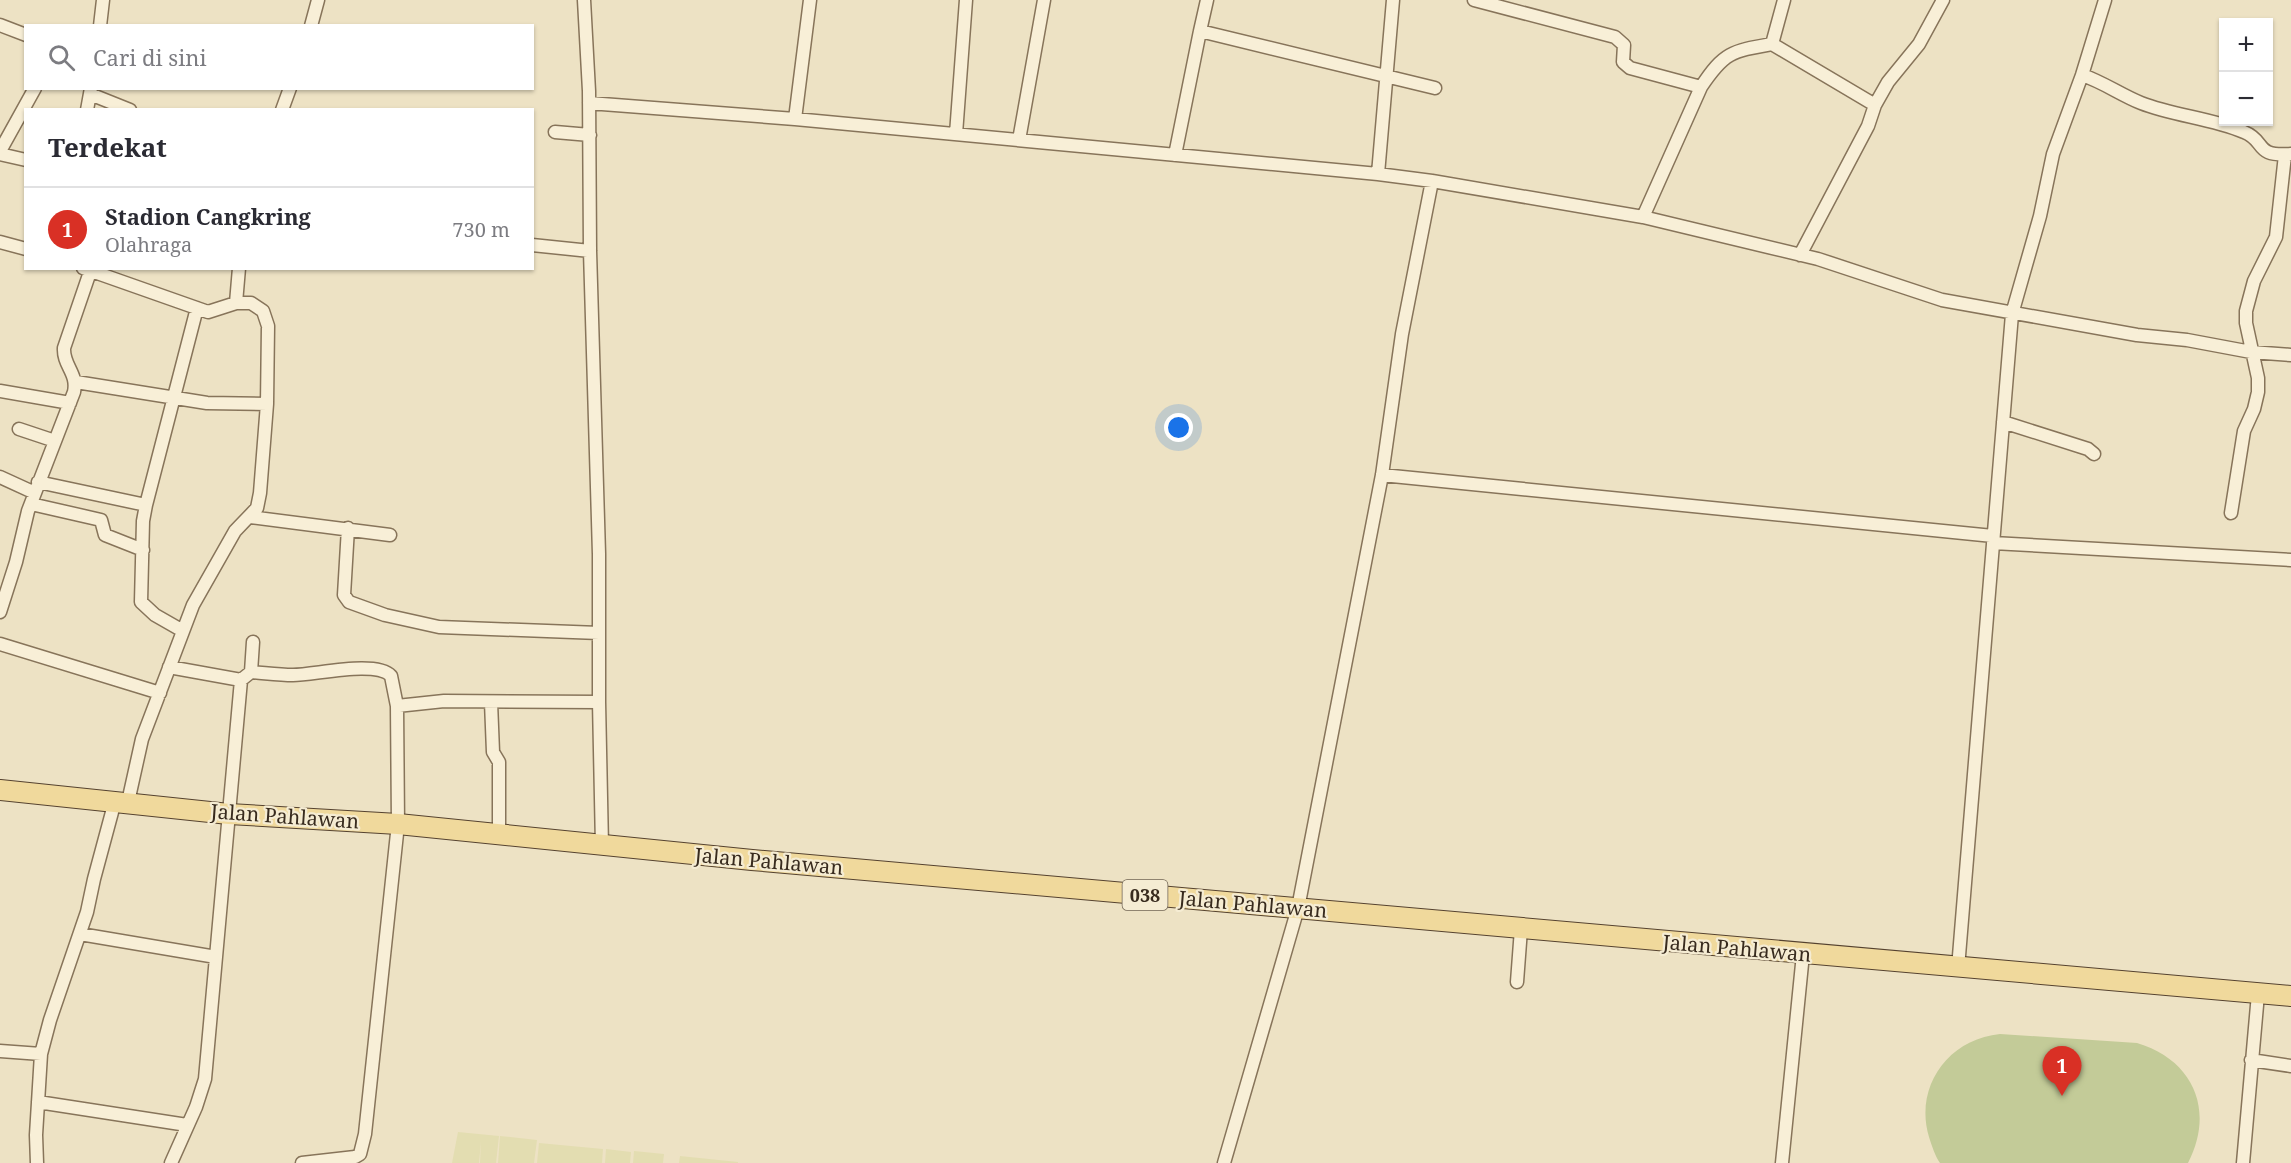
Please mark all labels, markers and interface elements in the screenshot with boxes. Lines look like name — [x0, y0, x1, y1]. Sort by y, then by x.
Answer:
map controls — [2219, 18, 2273, 126]
button: + — [2219, 18, 2273, 72]
search box — [24, 24, 534, 90]
icon: search — [45, 41, 78, 74]
text: Cari di sini — [93, 42, 206, 72]
button: − — [2219, 72, 2273, 126]
text: Terdekat — [48, 129, 167, 165]
text: Stadion Cangkring — [105, 201, 311, 231]
text: 1 — [62, 216, 73, 243]
text: 730 m — [452, 216, 510, 243]
text: Olahraga — [105, 231, 192, 258]
your location — [1164, 413, 1193, 442]
street label: Jalan Pahlawan — [209, 797, 360, 835]
street label: Jalan Pahlawan — [693, 841, 844, 881]
road number: 038 — [1122, 880, 1168, 910]
street label: Jalan Pahlawan — [1177, 884, 1328, 924]
street label: Jalan Pahlawan — [1661, 928, 1812, 968]
pin: 1 — [2042, 1046, 2082, 1096]

